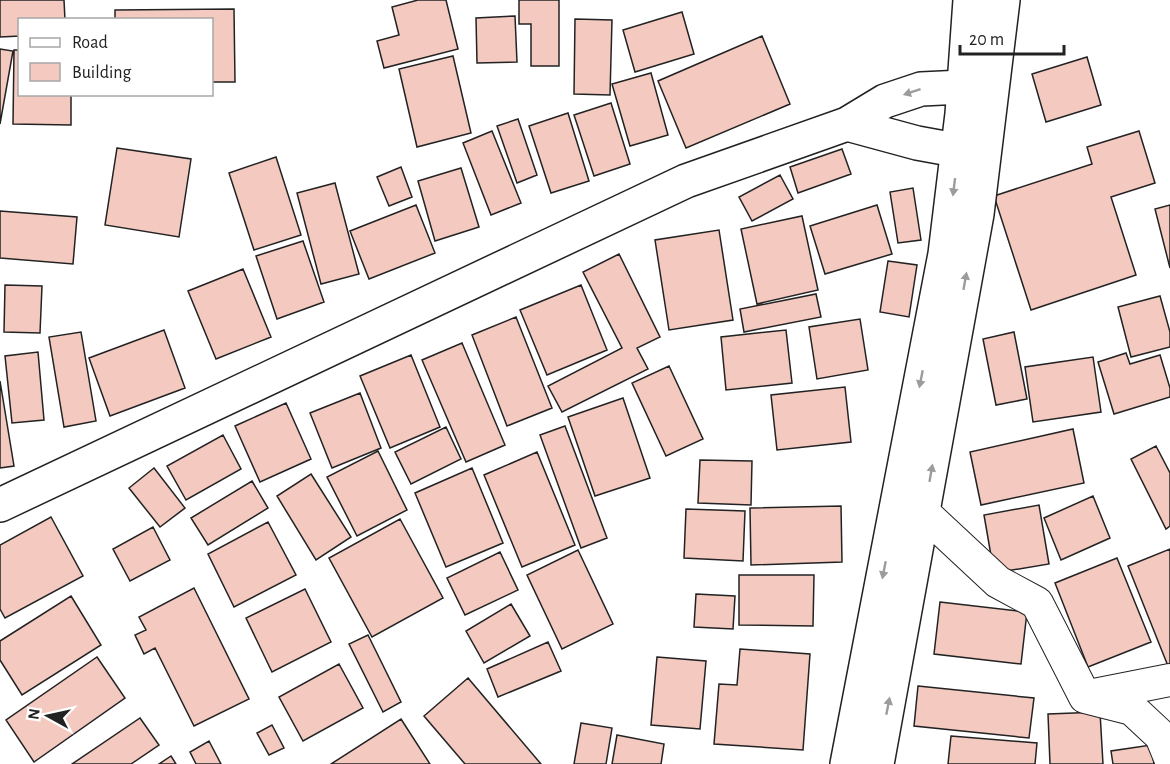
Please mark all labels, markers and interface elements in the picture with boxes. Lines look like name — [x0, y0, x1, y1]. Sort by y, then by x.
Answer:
legend — [18, 18, 213, 96]
scale bar — [960, 18, 1064, 56]
text: 20 m — [969, 31, 1004, 49]
text: Road — [72, 34, 108, 52]
text: Building — [72, 64, 132, 82]
one-way arrow — [903, 88, 921, 97]
one-way arrow — [949, 177, 958, 196]
one-way arrow — [961, 272, 970, 291]
one-way arrow — [916, 369, 925, 388]
one-way arrow — [927, 464, 936, 483]
one-way arrow — [879, 561, 888, 580]
north arrow — [18, 686, 78, 746]
one-way arrow — [884, 697, 893, 716]
text: N — [25, 707, 43, 721]

